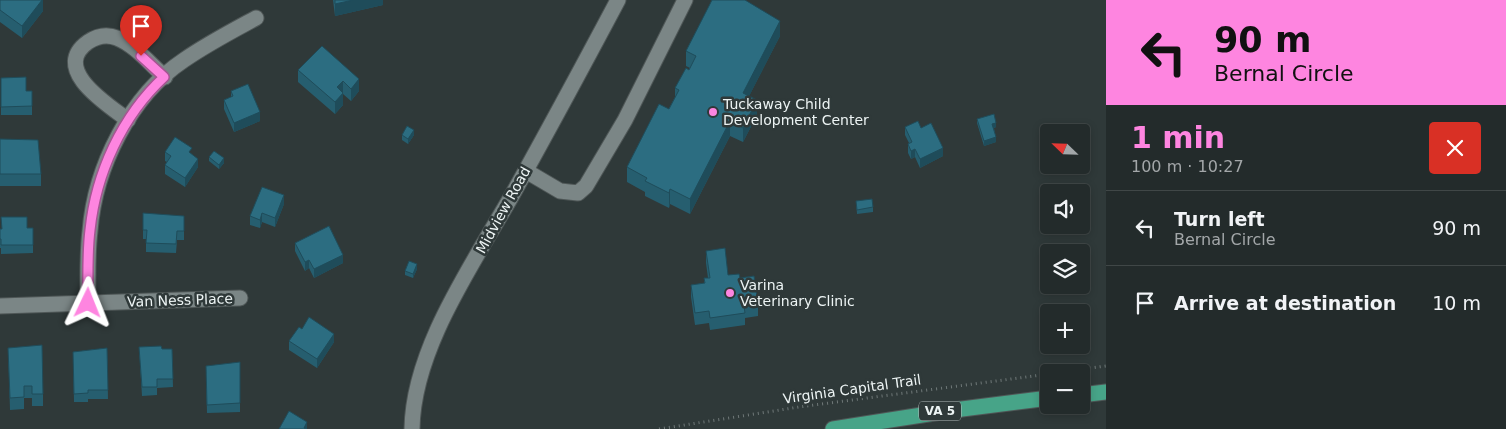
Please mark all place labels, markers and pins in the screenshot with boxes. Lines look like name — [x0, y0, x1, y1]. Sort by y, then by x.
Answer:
pin — [120, 5, 162, 56]
place label: Tuckaway Child Development Center — [722, 96, 869, 128]
marker: Tuckaway Child Development Center — [707, 106, 719, 118]
place label: Varina Veterinary Clinic — [740, 277, 855, 309]
marker: Varina Veterinary Clinic — [724, 287, 736, 299]

